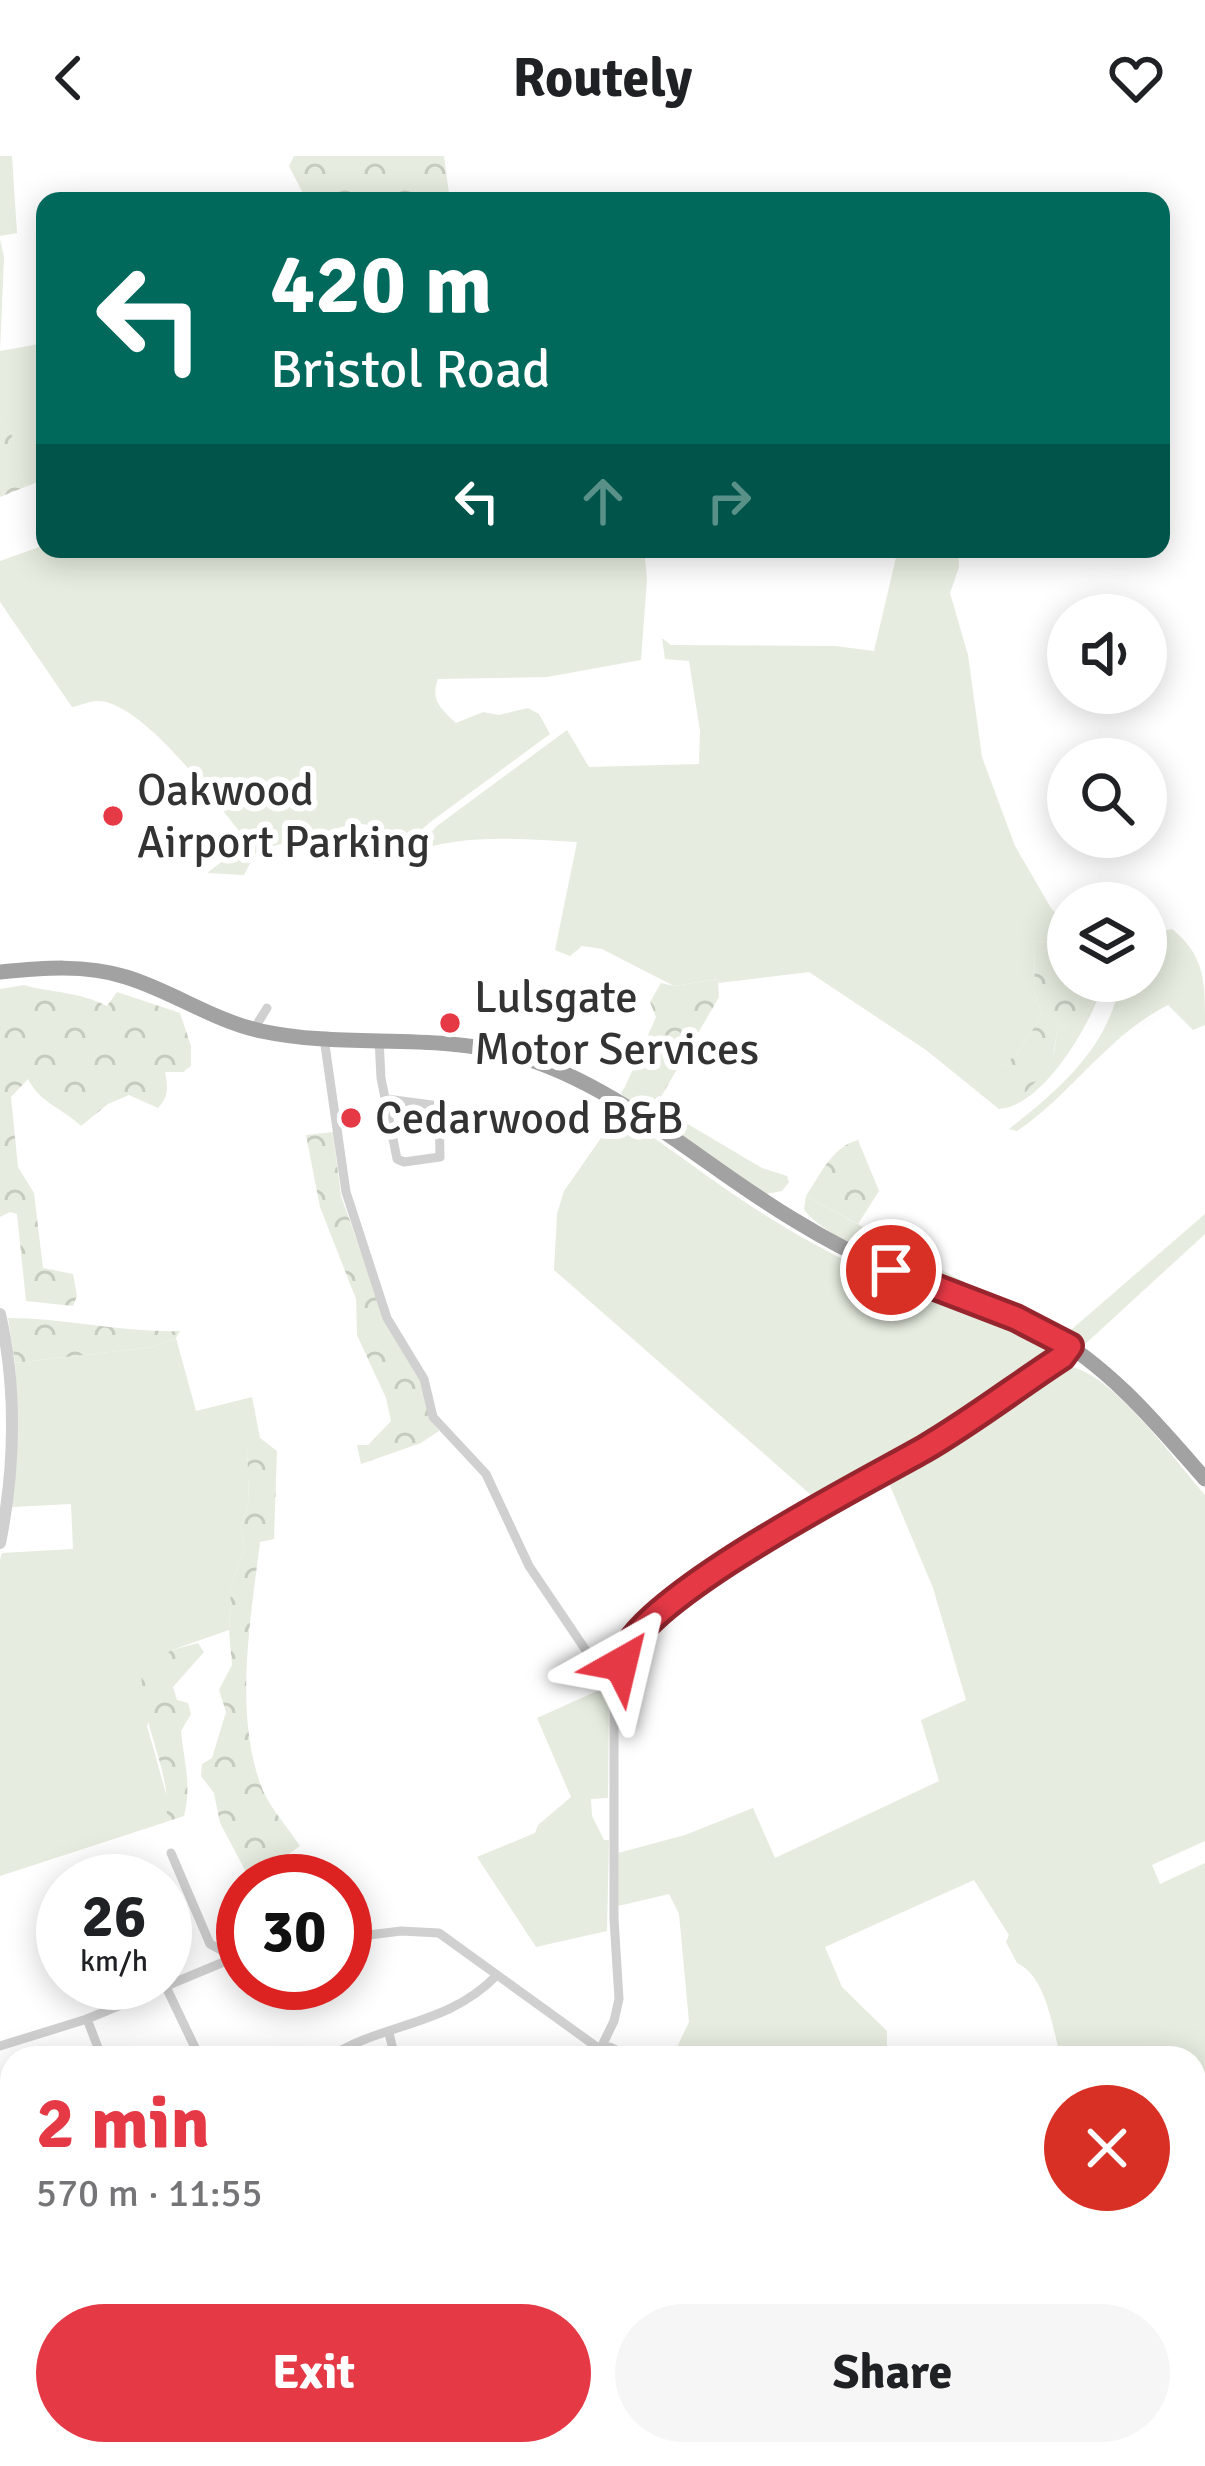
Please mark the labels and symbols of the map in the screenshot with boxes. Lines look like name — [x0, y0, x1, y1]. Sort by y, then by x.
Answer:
place label: Oakwood Airport Parking — [137, 763, 430, 870]
marker: Oakwood Airport Parking — [100, 803, 126, 829]
place label: Lulsgate Motor Services — [474, 970, 759, 1077]
marker: Lulsgate Motor Services — [437, 1010, 463, 1036]
place label: Cedarwood B&B — [375, 1091, 683, 1146]
marker: Cedarwood B&B — [338, 1105, 364, 1131]
pin — [840, 1219, 942, 1321]
position arrow — [558, 1601, 684, 1727]
speed limit sign: 30 — [216, 1854, 372, 2010]

